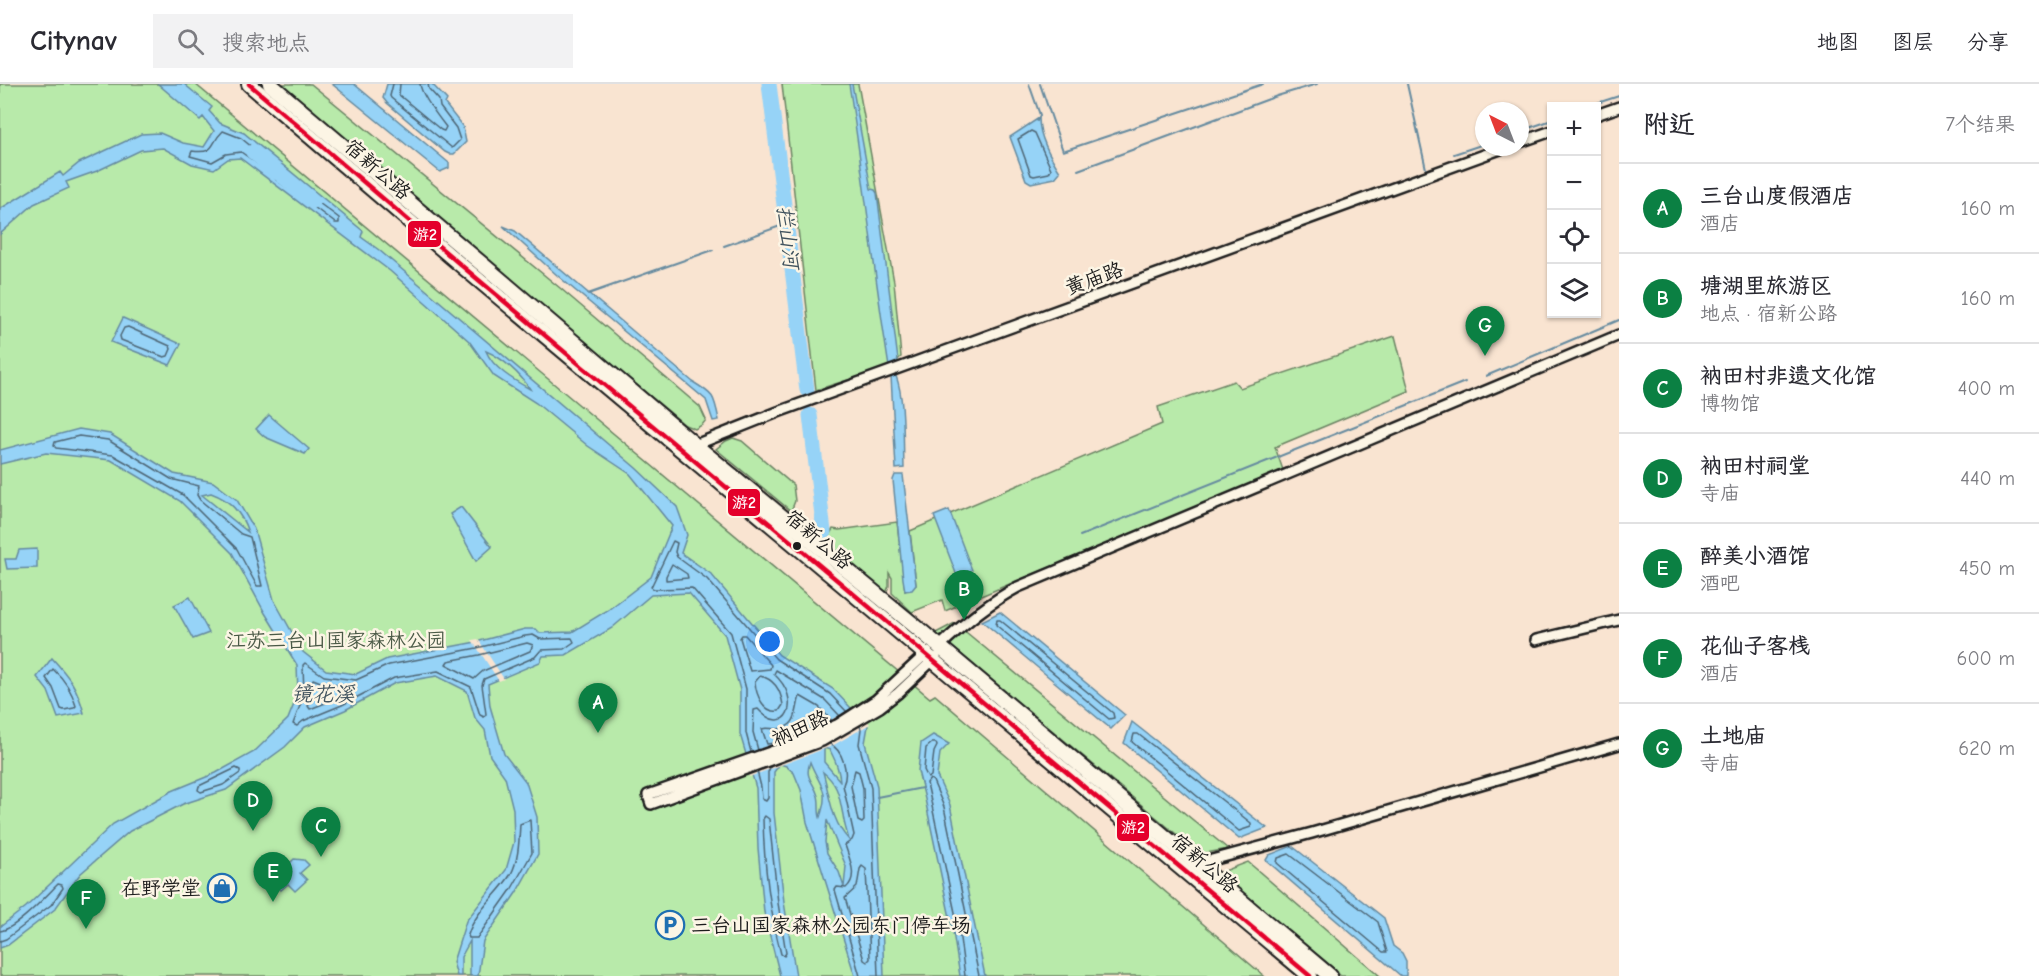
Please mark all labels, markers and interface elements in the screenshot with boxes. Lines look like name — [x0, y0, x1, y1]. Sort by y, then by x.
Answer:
search box — [153, 14, 573, 68]
text: Citynav — [30, 25, 117, 57]
icon: search — [174, 25, 207, 58]
text: 搜索地点 — [222, 30, 310, 56]
text: 地图 — [1817, 30, 1859, 54]
text: 图层 — [1892, 30, 1934, 54]
text: 分享 — [1967, 30, 2009, 54]
north arrow — [1475, 102, 1529, 156]
map controls — [1547, 102, 1601, 318]
button: + — [1547, 102, 1601, 156]
text: 附近 — [1643, 110, 1695, 140]
text: 7个结果 — [1946, 113, 2015, 136]
street label: 宿新公路 — [340, 134, 416, 205]
button: − — [1547, 156, 1601, 210]
text: 三台山度假酒店 — [1700, 183, 1854, 209]
text: A — [1657, 197, 1668, 220]
text: 160 m — [1961, 197, 2015, 220]
water label: 拦山河 — [772, 204, 804, 273]
button: locate — [1547, 210, 1601, 264]
text: 酒店 — [1700, 212, 1740, 235]
line badge: 游2 — [407, 220, 442, 248]
text: 游2 — [413, 226, 437, 244]
street label: 黄庙路 — [1062, 257, 1127, 300]
button: layers — [1547, 264, 1601, 318]
text: 塘湖里旅游区 — [1700, 273, 1832, 299]
text: B — [1656, 287, 1669, 310]
text: 160 m — [1961, 287, 2015, 310]
text: 地点 · 宿新公路 — [1700, 302, 1837, 325]
pin: G — [1466, 306, 1504, 356]
text: 衲田村非遗文化馆 — [1700, 363, 1876, 389]
text: C — [1656, 377, 1669, 400]
text: 400 m — [1958, 377, 2015, 400]
text: 博物馆 — [1700, 392, 1760, 415]
text: 衲田村祠堂 — [1700, 453, 1810, 479]
text: D — [1656, 467, 1669, 490]
text: 440 m — [1960, 467, 2015, 490]
text: 寺庙 — [1700, 482, 1740, 505]
line badge: 游2 — [727, 488, 761, 517]
text: 游2 — [732, 494, 756, 512]
street label: 宿新公路 — [781, 505, 857, 575]
unlabelled marker — [791, 540, 803, 552]
text: 醉美小酒馆 — [1700, 543, 1810, 569]
text: E — [1657, 557, 1668, 580]
text: 450 m — [1959, 557, 2015, 580]
pin: B — [944, 570, 984, 620]
text: 酒吧 — [1700, 572, 1740, 595]
your location — [755, 627, 784, 656]
park label: 江苏三台山国家森林公园 — [226, 629, 446, 652]
text: 花仙子客栈 — [1700, 633, 1810, 659]
text: F — [1657, 647, 1668, 670]
text: 600 m — [1957, 647, 2015, 670]
text: 酒店 — [1700, 662, 1740, 685]
water label: 镜花溪 — [292, 682, 355, 706]
pin: A — [578, 684, 618, 733]
street label: 衲田路 — [768, 705, 833, 751]
text: 土地庙 — [1700, 723, 1766, 749]
text: G — [1655, 737, 1670, 760]
text: 620 m — [1958, 737, 2015, 760]
text: 寺庙 — [1700, 752, 1740, 775]
pin: D — [234, 782, 272, 831]
pin: C — [302, 808, 340, 857]
line badge: 游2 — [1116, 813, 1150, 842]
text: 游2 — [1121, 819, 1145, 837]
street label: 宿新公路 — [1167, 829, 1243, 899]
pin: E — [254, 852, 292, 902]
shop icon: 在野学堂 — [206, 872, 238, 904]
place label: 在野学堂 — [121, 877, 201, 900]
pin: F — [66, 880, 106, 929]
parking icon: 三台山国家森林公园东门停车场 — [654, 909, 686, 941]
place label: 三台山国家森林公园东门停车场 — [691, 914, 971, 937]

